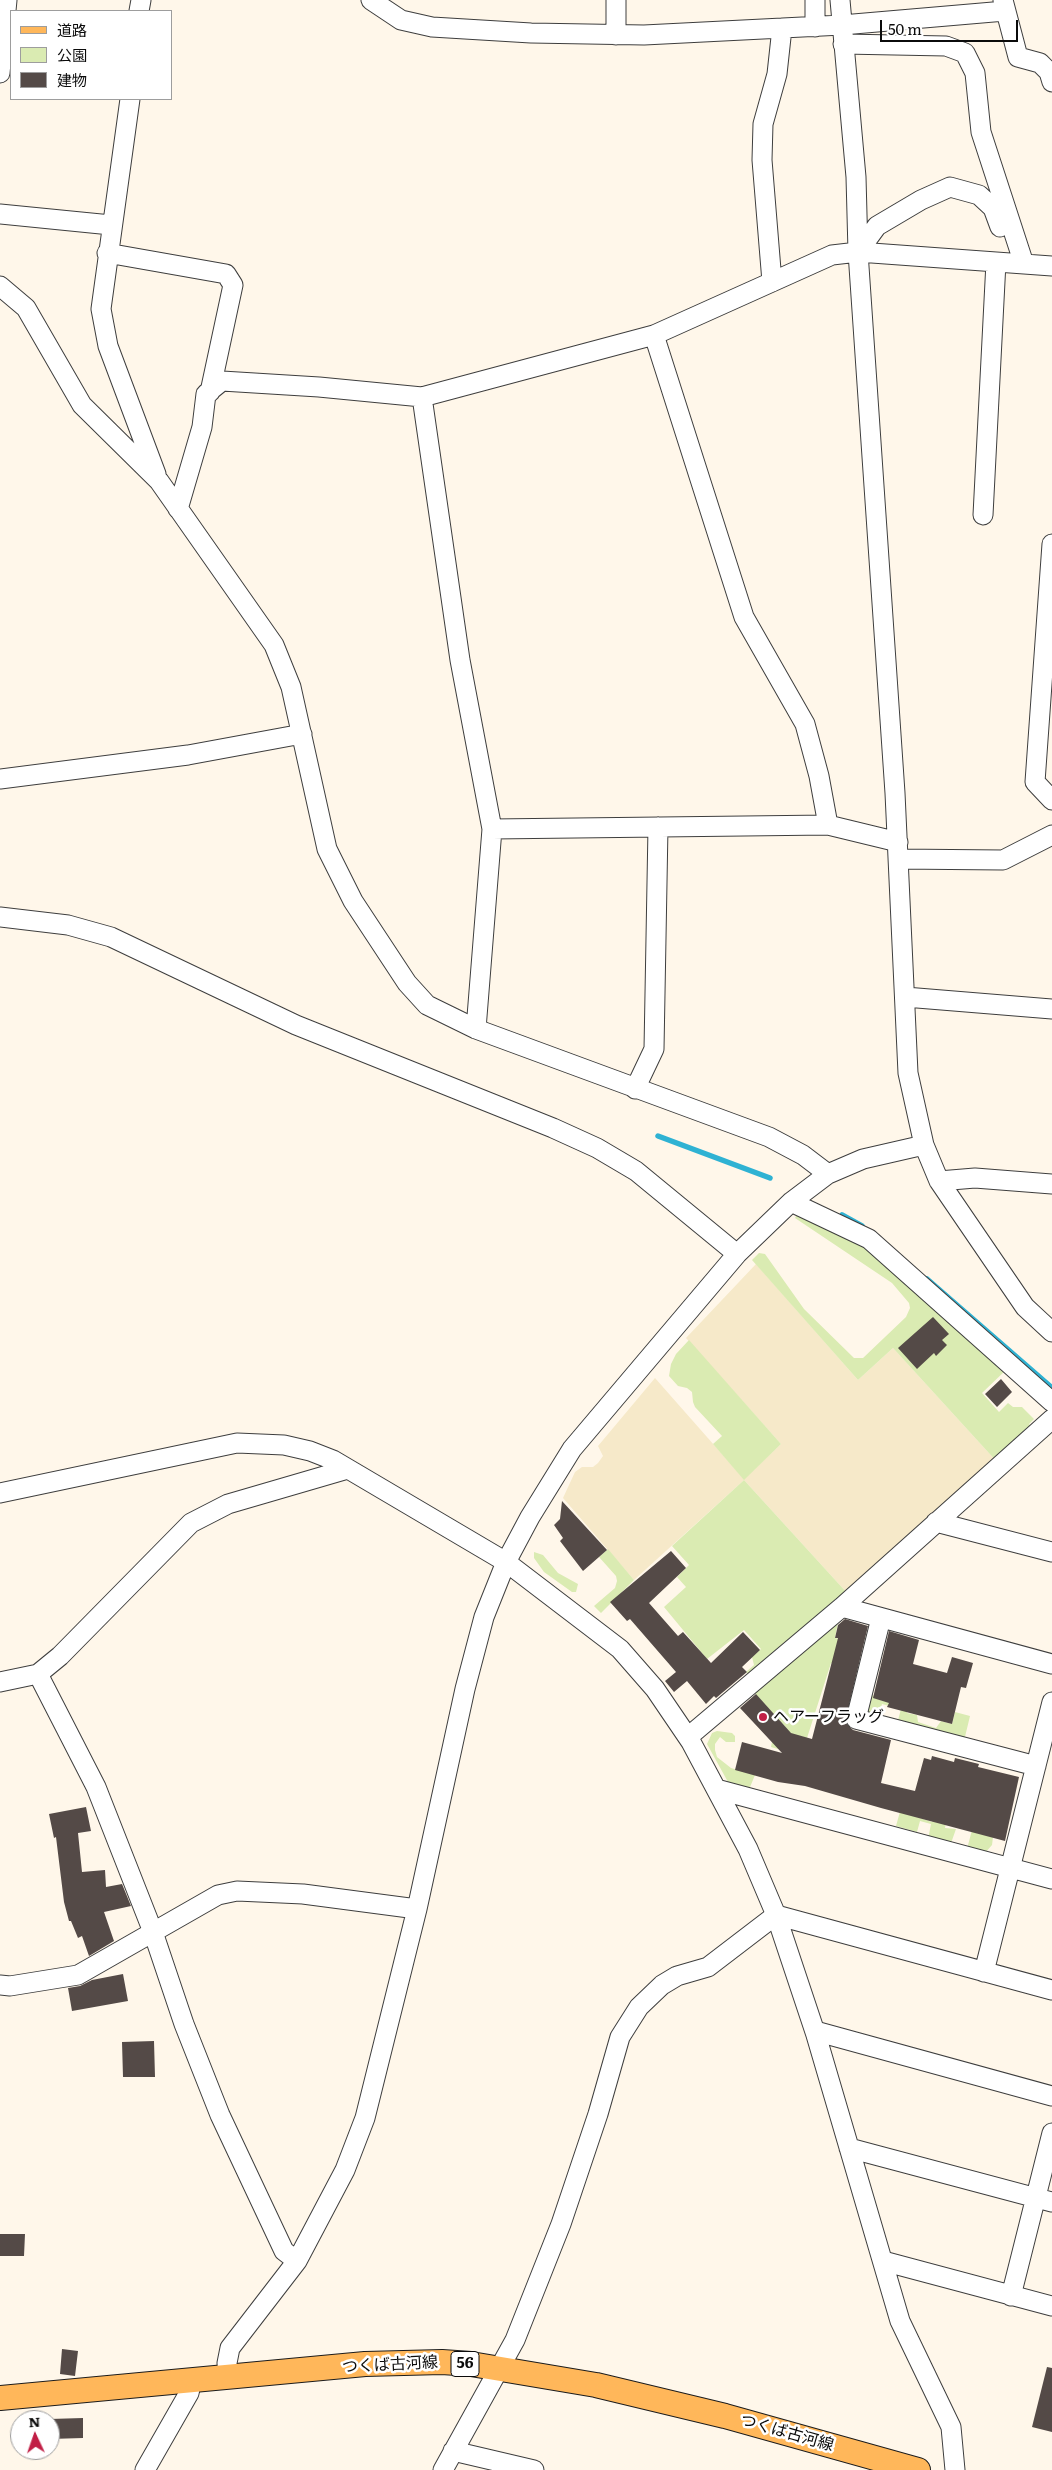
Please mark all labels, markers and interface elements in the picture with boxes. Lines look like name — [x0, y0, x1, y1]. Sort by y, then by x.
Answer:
legend — [10, 10, 172, 100]
scale bar — [882, 10, 1020, 42]
text: 50 m — [888, 17, 922, 40]
text: 道路 — [57, 18, 87, 41]
text: 公園 — [57, 43, 87, 66]
text: 建物 — [57, 68, 87, 91]
place label: ヘアーフラッグ — [773, 1707, 884, 1727]
marker: ヘアーフラッグ — [757, 1711, 769, 1723]
road number: 56 — [451, 2352, 479, 2376]
street label: つくば古河線 — [342, 2353, 438, 2377]
north arrow — [10, 2410, 60, 2460]
text: N — [28, 2411, 41, 2431]
street label: つくば古河線 — [738, 2411, 836, 2455]

